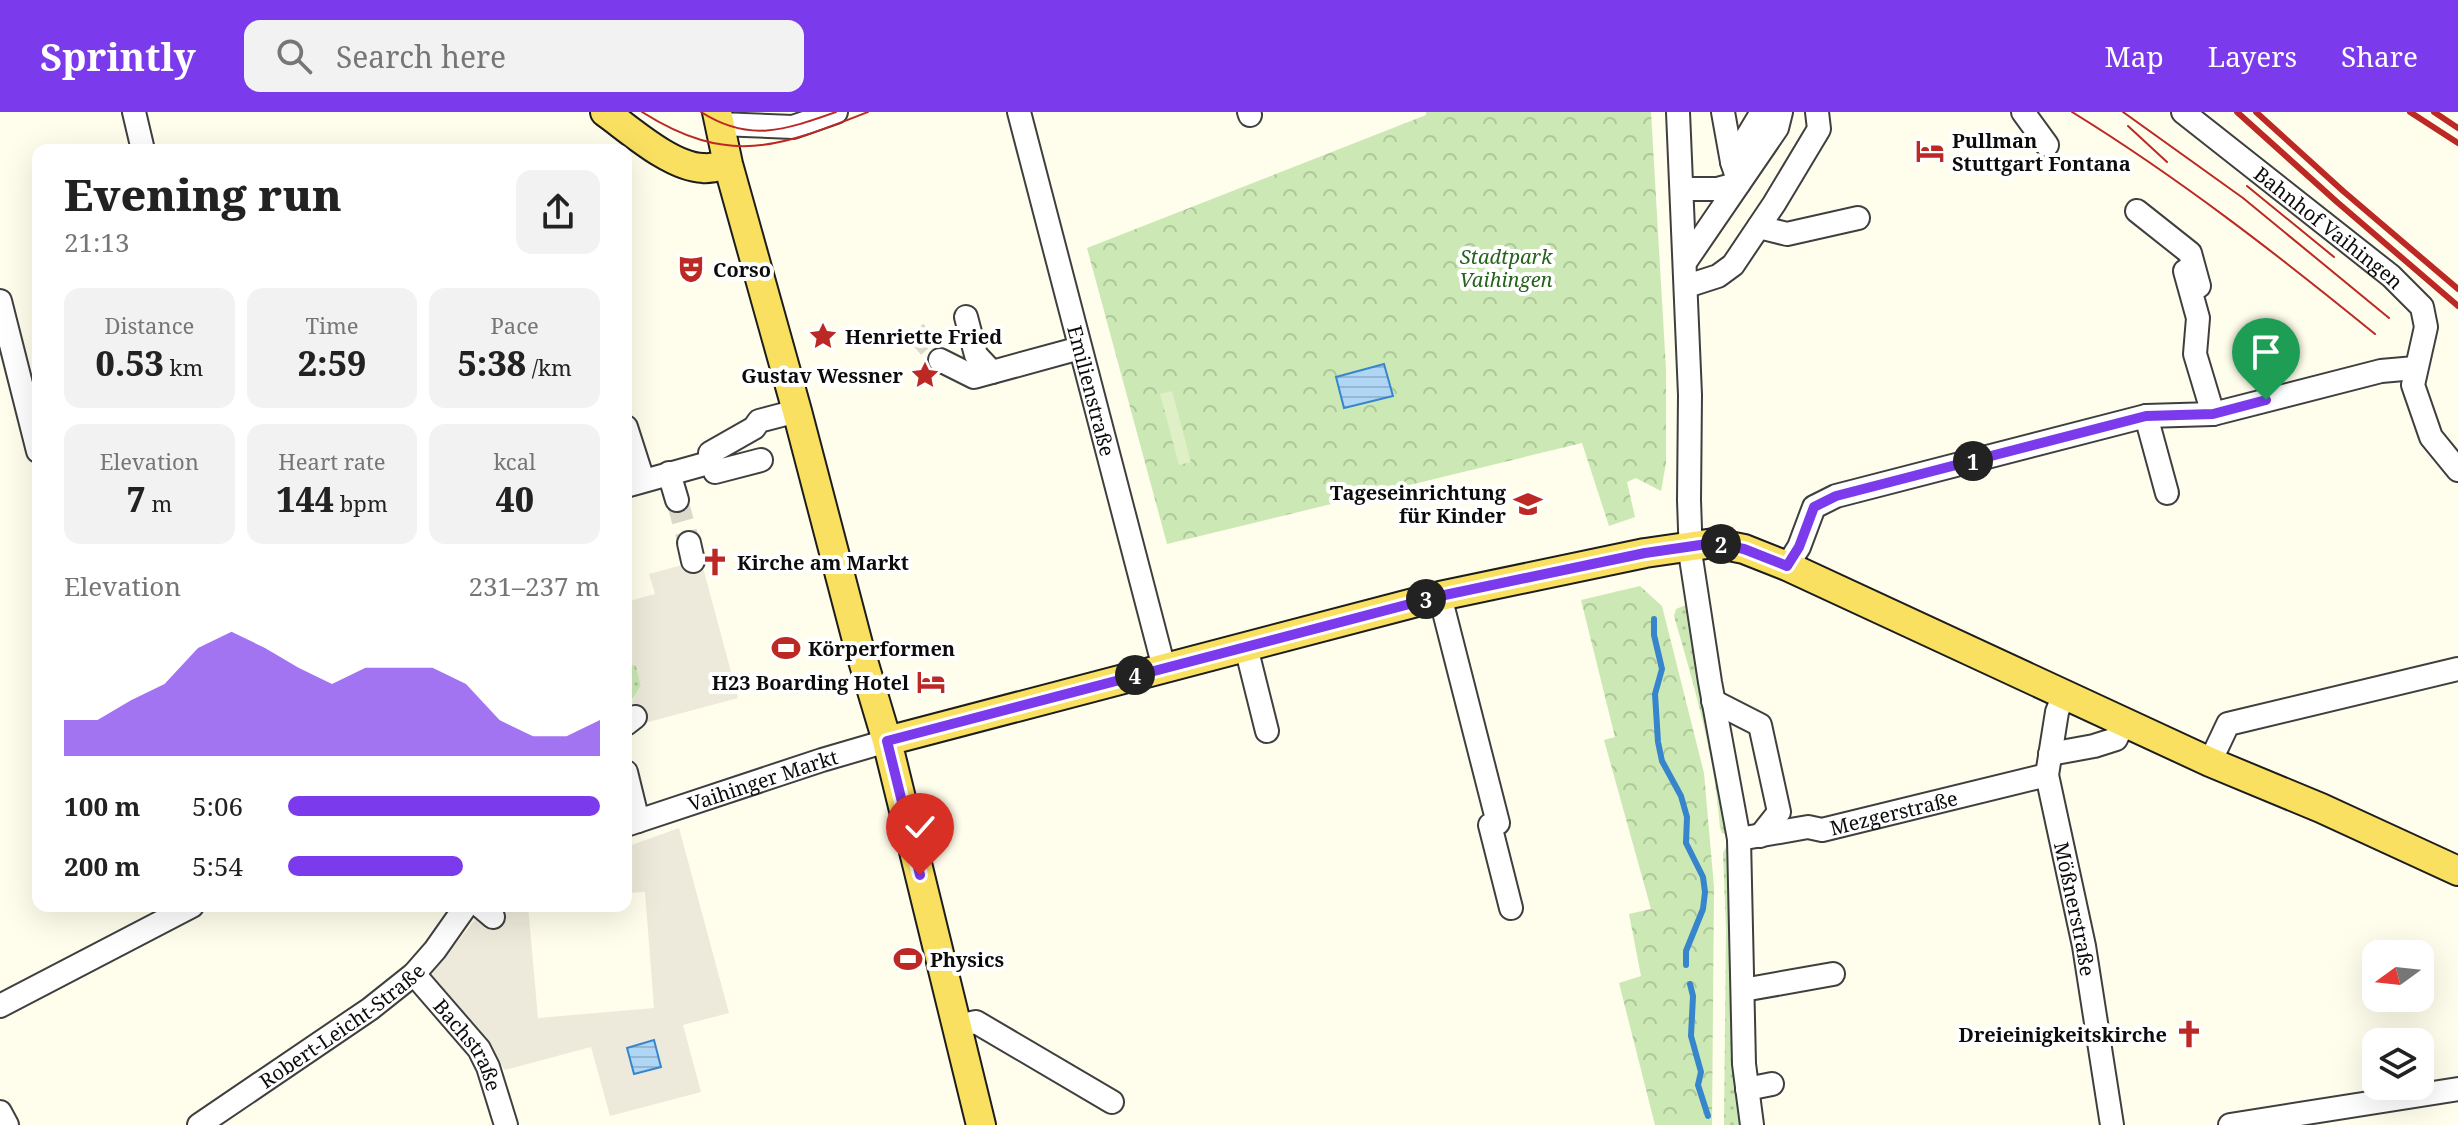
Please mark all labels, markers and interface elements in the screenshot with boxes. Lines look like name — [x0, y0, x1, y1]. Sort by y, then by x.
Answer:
search box — [244, 20, 804, 92]
text: Sprintly — [40, 30, 196, 82]
icon: search — [272, 34, 316, 78]
text: Search here — [336, 36, 506, 77]
text: Map — [2105, 37, 2164, 75]
text: Layers — [2208, 37, 2297, 75]
text: Share — [2341, 37, 2418, 75]
place label: Pullman Stuttgart Fontana — [1952, 127, 2131, 177]
hotel icon: Pullman Stuttgart Fontana — [1915, 136, 1945, 166]
street label: Bahnhof Vaihingen — [2249, 160, 2410, 295]
text: Evening run — [64, 164, 342, 224]
button: share — [516, 170, 600, 254]
text: 21:13 — [64, 224, 130, 260]
park label: Stadtpark Vaihingen — [1460, 243, 1553, 293]
theatre icon: Corso — [676, 254, 706, 284]
place label: Corso — [713, 256, 771, 283]
text: Distance — [104, 310, 194, 340]
text: Time — [305, 310, 359, 340]
text: Pace — [491, 310, 539, 340]
pin — [2232, 318, 2300, 400]
place icon: Henriette Fried — [808, 321, 838, 351]
street label: Emilienstraße — [1062, 322, 1122, 459]
place label: Henriette Fried — [845, 323, 1002, 350]
icon: arrive — [2244, 330, 2288, 374]
text: 0.53 — [95, 340, 164, 386]
text: 2:59 — [298, 340, 366, 386]
text: 5:38 — [458, 340, 526, 386]
text: km — [164, 352, 203, 382]
text: /km — [526, 352, 572, 382]
place icon: Gustav Wessner — [910, 360, 940, 390]
place label: Gustav Wessner — [741, 362, 904, 389]
pin: 1 — [1953, 441, 1993, 481]
text: Elevation — [100, 446, 199, 476]
text: Heart rate — [278, 446, 386, 476]
text: kcal — [493, 446, 536, 476]
text: 1 — [1967, 446, 1979, 476]
text: 7 — [126, 476, 146, 522]
text: 144 — [276, 476, 334, 522]
text: 40 — [495, 476, 534, 522]
place label: Tageseinrichtung für Kinder — [1330, 479, 1507, 529]
text: m — [146, 488, 172, 518]
text: bpm — [334, 488, 388, 518]
school or university icon: Tageseinrichtung für Kinder — [1513, 489, 1543, 519]
pin: 2 — [1701, 524, 1741, 564]
text: 2 — [1715, 529, 1727, 559]
church icon: Kirche am Markt — [700, 547, 730, 577]
place label: Kirche am Markt — [737, 549, 909, 576]
text: Elevation — [64, 568, 181, 604]
text: 231–237 m — [468, 568, 600, 604]
pin: 3 — [1406, 579, 1446, 619]
text: 3 — [1420, 584, 1432, 614]
sports icon: Körperformen — [771, 633, 801, 663]
place label: Körperformen — [808, 635, 955, 662]
pin: 4 — [1115, 655, 1155, 695]
text: 4 — [1129, 660, 1141, 690]
hotel icon: H23 Boarding Hotel — [916, 667, 946, 697]
place label: H23 Boarding Hotel — [712, 669, 909, 696]
street label: Vaihinger Markt — [684, 743, 841, 817]
street label: Mezgerstraße — [1827, 784, 1960, 841]
text: 100 m — [64, 788, 140, 824]
text: 5:06 — [192, 788, 243, 824]
pin — [886, 793, 954, 875]
icon: check — [898, 805, 942, 849]
street label: Mößnerstraße — [2048, 839, 2102, 978]
text: 200 m — [64, 848, 140, 884]
text: 5:54 — [192, 848, 243, 884]
north arrow — [2362, 940, 2434, 1012]
map controls — [2362, 940, 2434, 1100]
sports icon: Physics — [893, 944, 923, 974]
place label: Physics — [930, 946, 1004, 973]
street label: Robert-Leicht-Straße — [254, 958, 431, 1094]
street label: Bachstraße — [428, 993, 508, 1094]
church icon: Dreieinigkeitskirche — [2174, 1019, 2204, 1049]
place label: Dreieinigkeitskirche — [1959, 1021, 2167, 1048]
button: layers — [2362, 1028, 2434, 1100]

